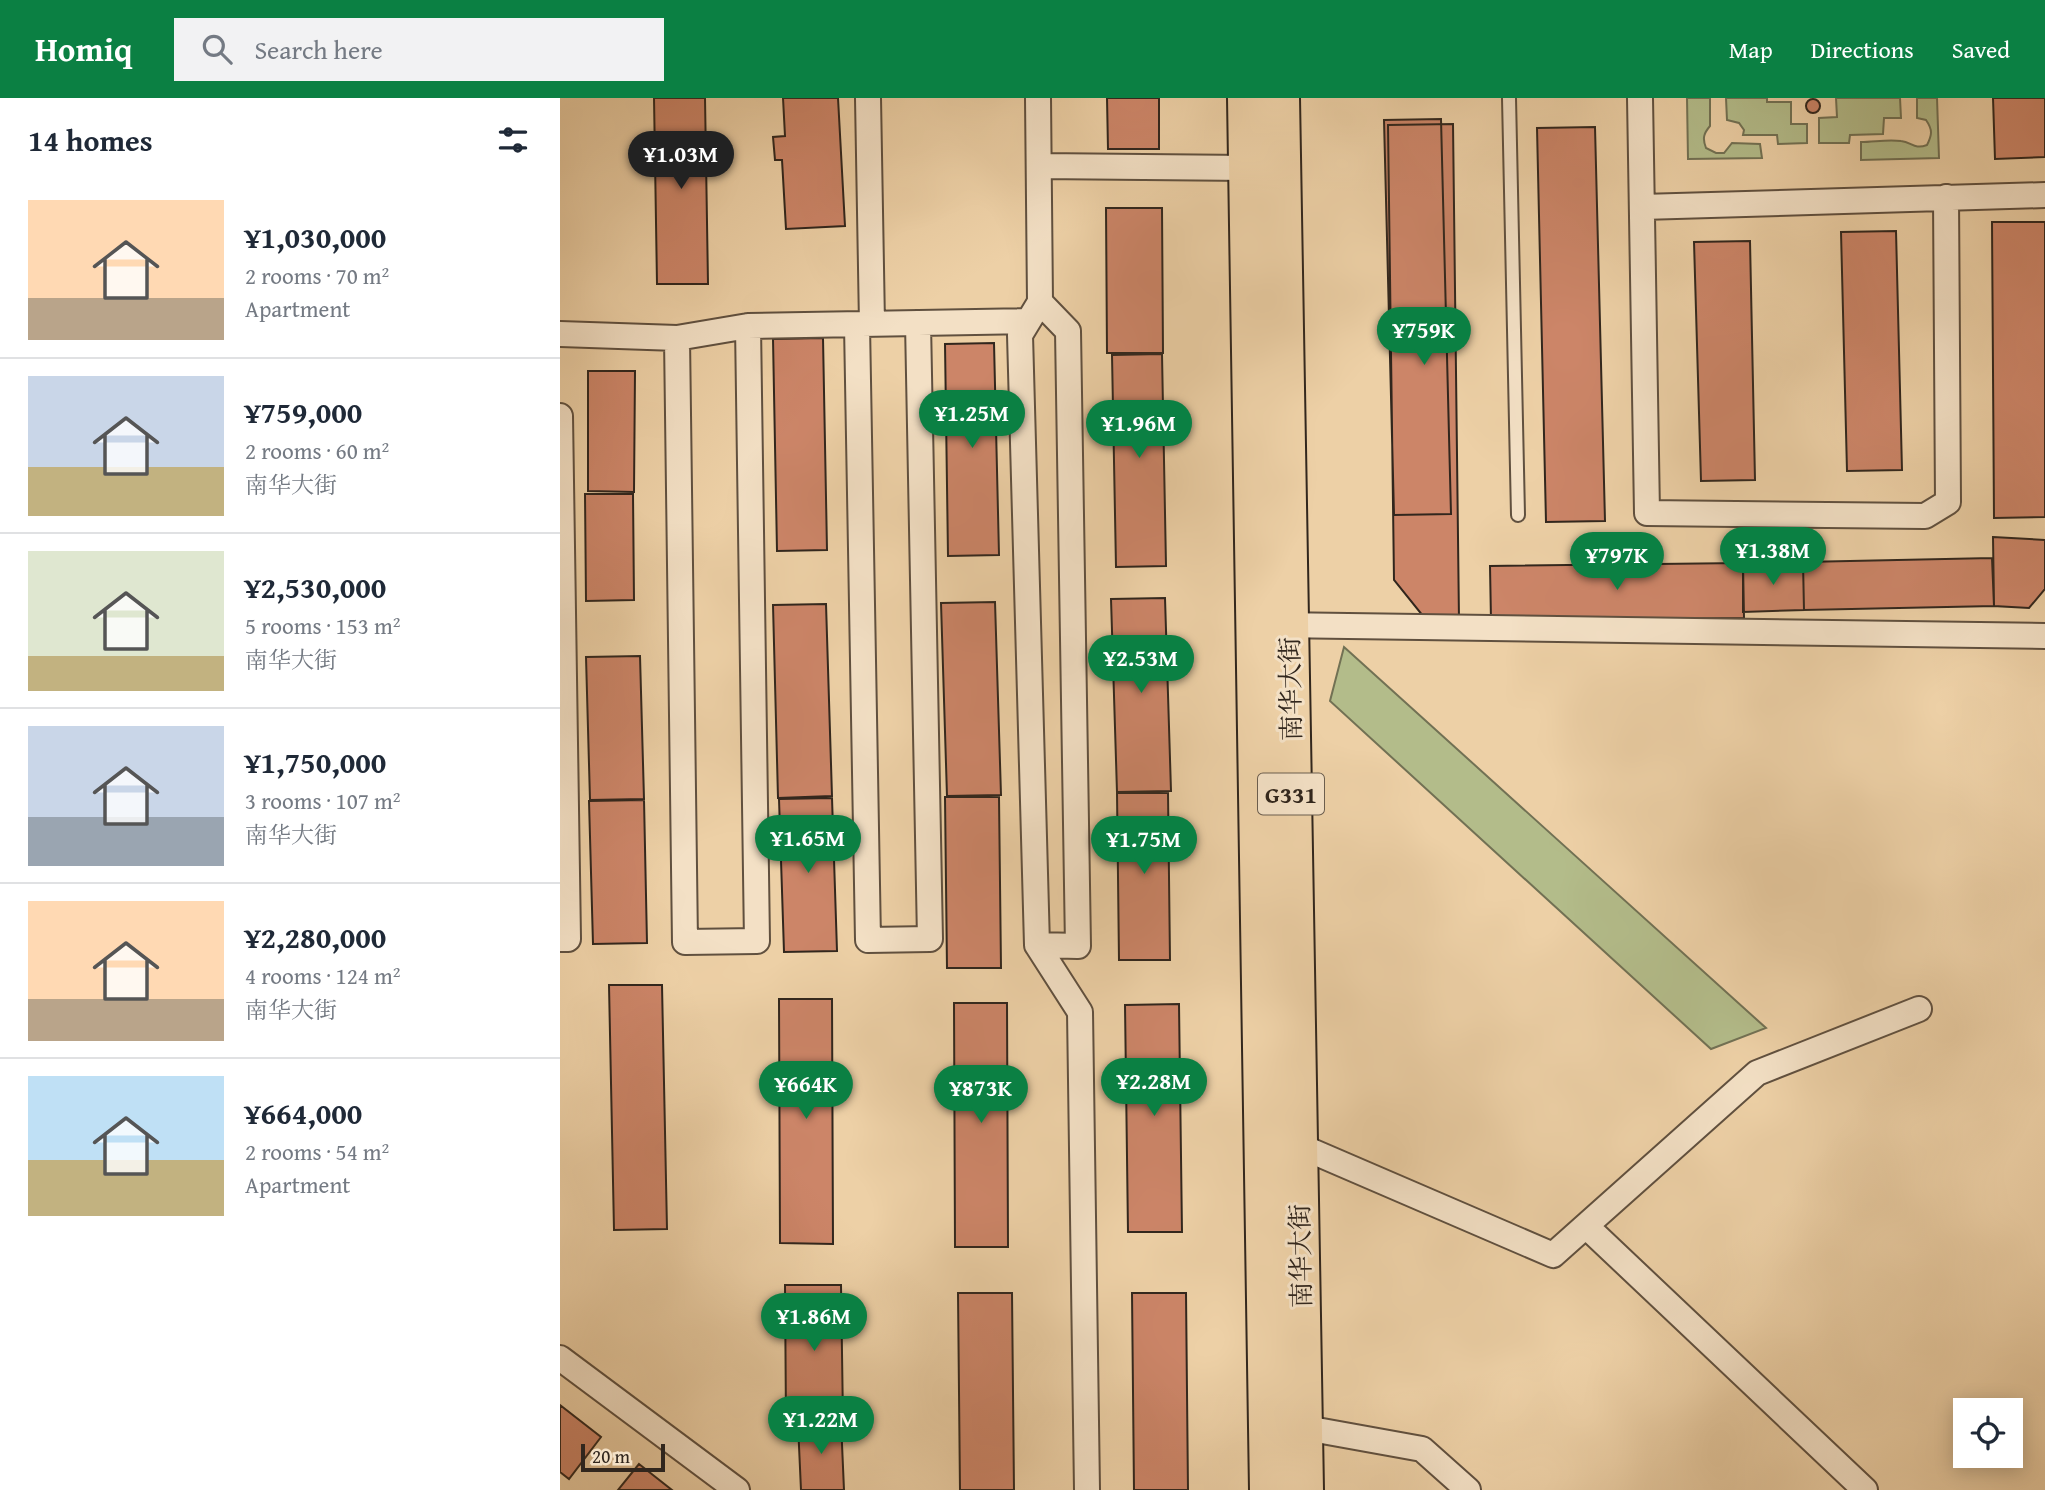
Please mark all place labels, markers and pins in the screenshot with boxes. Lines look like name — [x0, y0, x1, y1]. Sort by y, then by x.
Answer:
pin: ¥1.03M — [624, 132, 738, 191]
pin: ¥759K — [1375, 308, 1473, 367]
pin: ¥1.25M — [915, 390, 1029, 450]
pin: ¥1.96M — [1082, 400, 1196, 460]
pin: ¥1.38M — [1716, 528, 1830, 587]
pin: ¥797K — [1568, 532, 1666, 592]
pin: ¥2.53M — [1084, 636, 1198, 695]
pin: ¥1.65M — [751, 816, 865, 875]
pin: ¥1.75M — [1087, 816, 1201, 876]
pin: ¥2.28M — [1097, 1058, 1211, 1118]
pin: ¥664K — [757, 1062, 855, 1121]
pin: ¥873K — [932, 1066, 1030, 1125]
pin: ¥1.86M — [757, 1294, 871, 1353]
pin: ¥1.22M — [764, 1396, 878, 1456]

